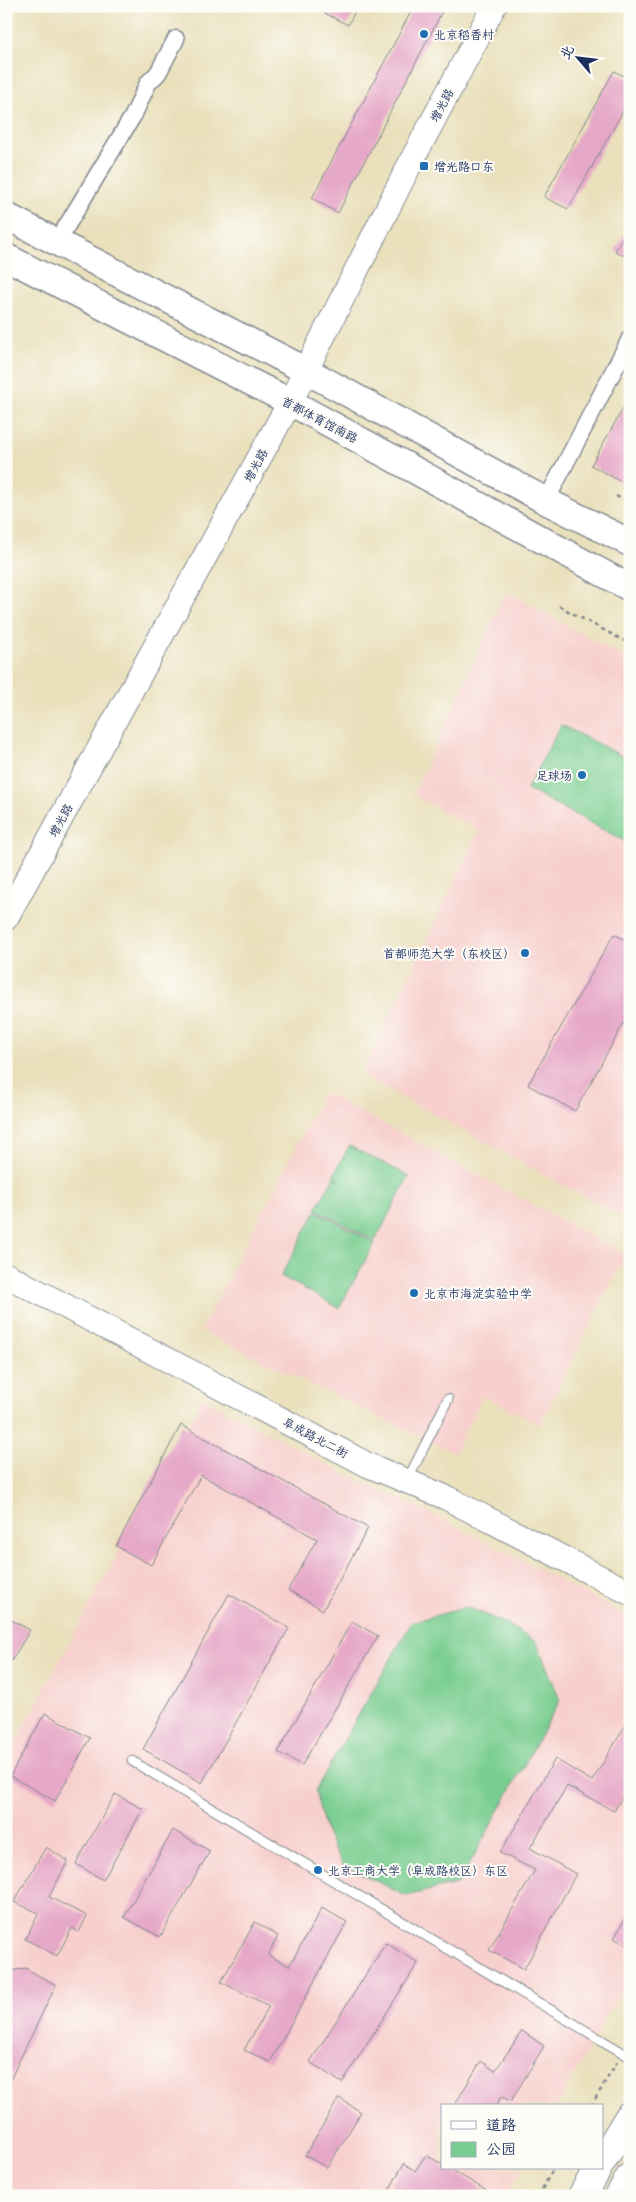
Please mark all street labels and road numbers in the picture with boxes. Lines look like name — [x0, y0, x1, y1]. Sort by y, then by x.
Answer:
street label: 增光路 — [425, 85, 457, 125]
street label: 首都体育馆南路 — [279, 392, 361, 446]
street label: 增光路 — [239, 445, 271, 485]
street label: 增光路 — [44, 800, 76, 840]
street label: 阜成路北二街 — [280, 1413, 352, 1461]

